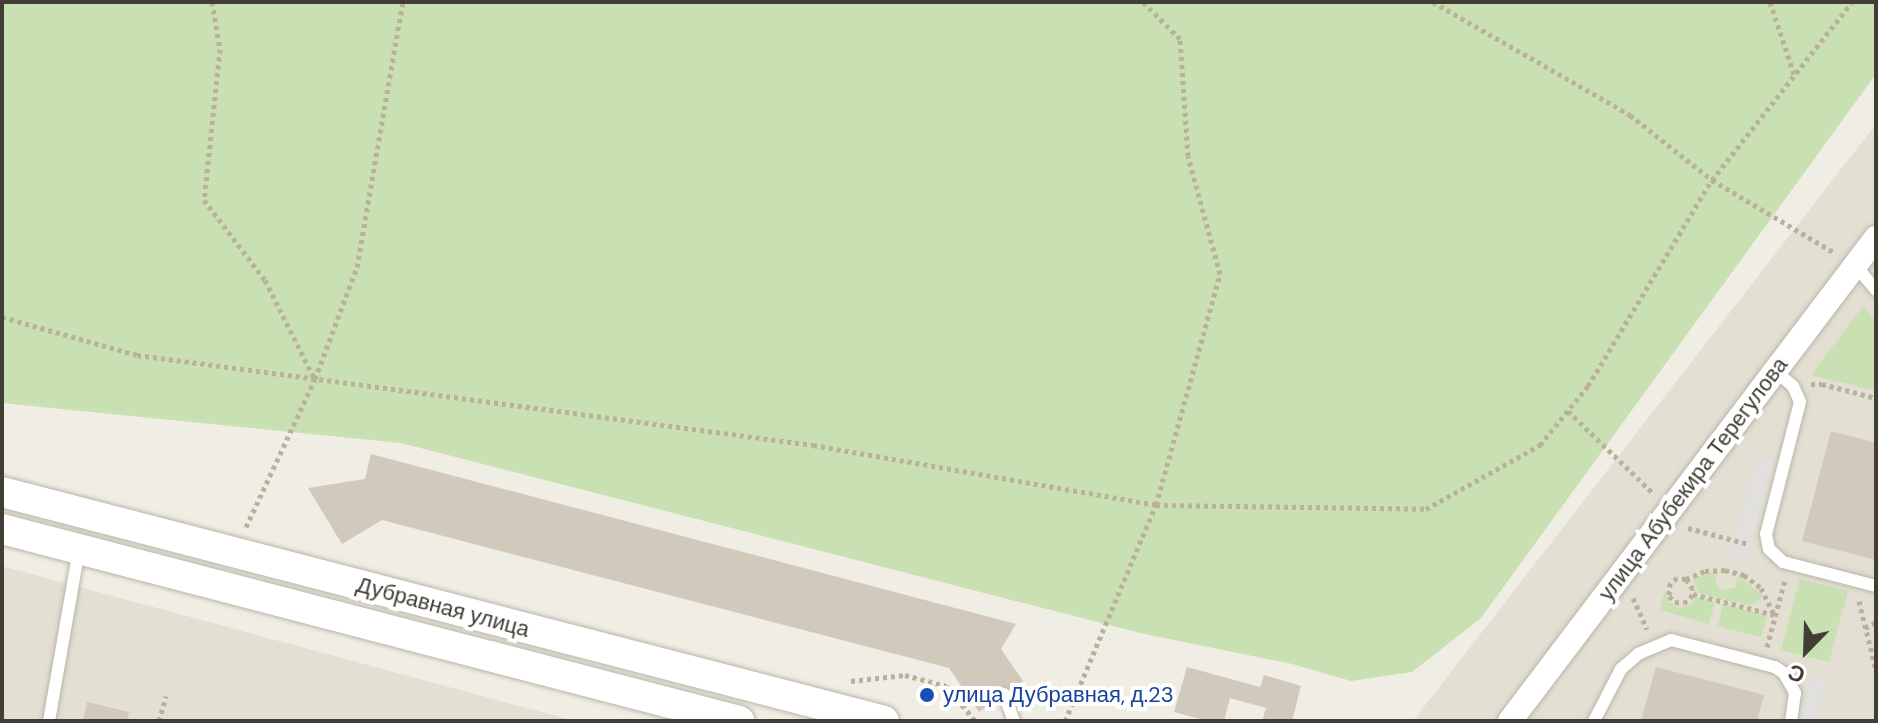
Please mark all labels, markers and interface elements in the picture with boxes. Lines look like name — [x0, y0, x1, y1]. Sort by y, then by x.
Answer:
street label: улица Абубекира Терегулова — [1593, 352, 1793, 606]
street label: Дубравная улица — [354, 571, 532, 643]
north arrow — [1766, 611, 1846, 691]
text: С — [1783, 657, 1809, 690]
place label: улица Дубравная, д.23 — [943, 682, 1174, 708]
marker: улица Дубравная, д.23 — [918, 686, 936, 704]

